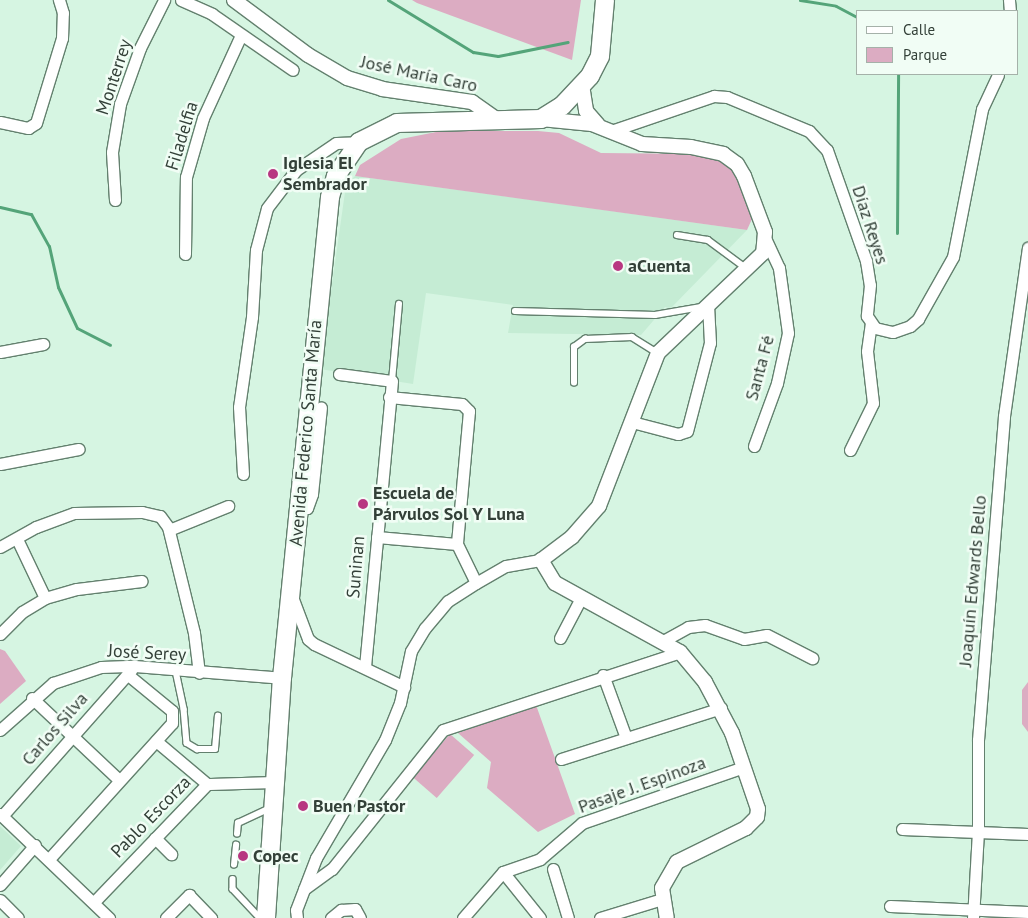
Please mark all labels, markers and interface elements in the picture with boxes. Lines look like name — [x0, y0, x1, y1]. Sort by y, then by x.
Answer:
legend — [856, 10, 1018, 75]
text: Calle — [903, 20, 935, 39]
street label: Monterrey — [92, 36, 136, 118]
text: Parque — [903, 45, 947, 64]
street label: José María Caro — [359, 51, 479, 97]
street label: Filadelfia — [161, 99, 203, 173]
place label: Iglesia El Sembrador — [283, 153, 367, 195]
marker: Iglesia El Sembrador — [267, 168, 279, 180]
street label: Díaz Reyes — [847, 183, 893, 267]
place label: aCuenta — [628, 255, 691, 277]
marker: aCuenta — [612, 260, 624, 272]
street label: Avenida Federico Santa María — [285, 319, 327, 547]
street label: Santa Fé — [741, 333, 779, 403]
place label: Escuela de Párvulos Sol Y Luna — [373, 483, 526, 526]
street label: Joaquín Edwards Bello — [955, 494, 991, 668]
marker: Escuela de Párvulos Sol Y Luna — [357, 498, 369, 510]
street label: Suninan — [343, 535, 369, 599]
street label: José Serey — [107, 640, 187, 666]
street label: Carlos Silva — [17, 688, 93, 770]
street label: Pasaje J. Espinoza — [575, 752, 709, 818]
street label: Pablo Escorza — [107, 772, 195, 862]
place label: Buen Pastor — [313, 795, 405, 817]
marker: Buen Pastor — [297, 800, 309, 812]
place label: Copec — [253, 845, 299, 867]
marker: Copec — [237, 850, 249, 862]

